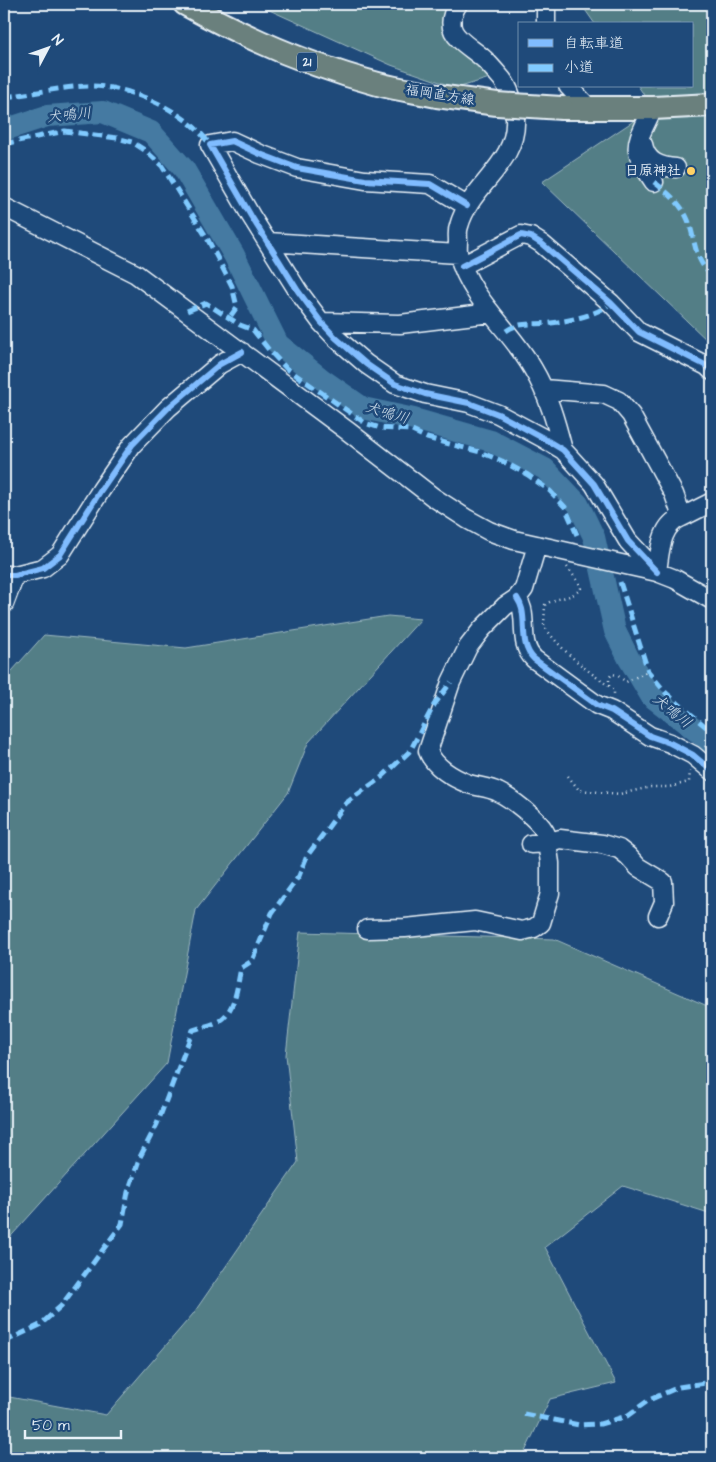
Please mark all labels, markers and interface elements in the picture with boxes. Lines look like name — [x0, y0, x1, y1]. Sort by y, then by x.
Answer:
north arrow — [22, 22, 72, 72]
legend — [518, 22, 694, 88]
text: N — [47, 30, 68, 50]
text: 自転車道 — [564, 33, 624, 54]
road number: 21 — [297, 52, 317, 72]
text: 小道 — [564, 57, 594, 78]
street label: 福岡直方線 — [404, 80, 476, 110]
water label: 犬鳴川 — [46, 102, 92, 128]
place label: 日原神社 — [625, 161, 681, 181]
marker: 日原神社 — [685, 165, 697, 177]
water label: 犬鳴川 — [362, 397, 412, 429]
water label: 犬鳴川 — [648, 689, 696, 733]
scale bar — [25, 1407, 121, 1439]
text: 50 m — [32, 1415, 70, 1436]

